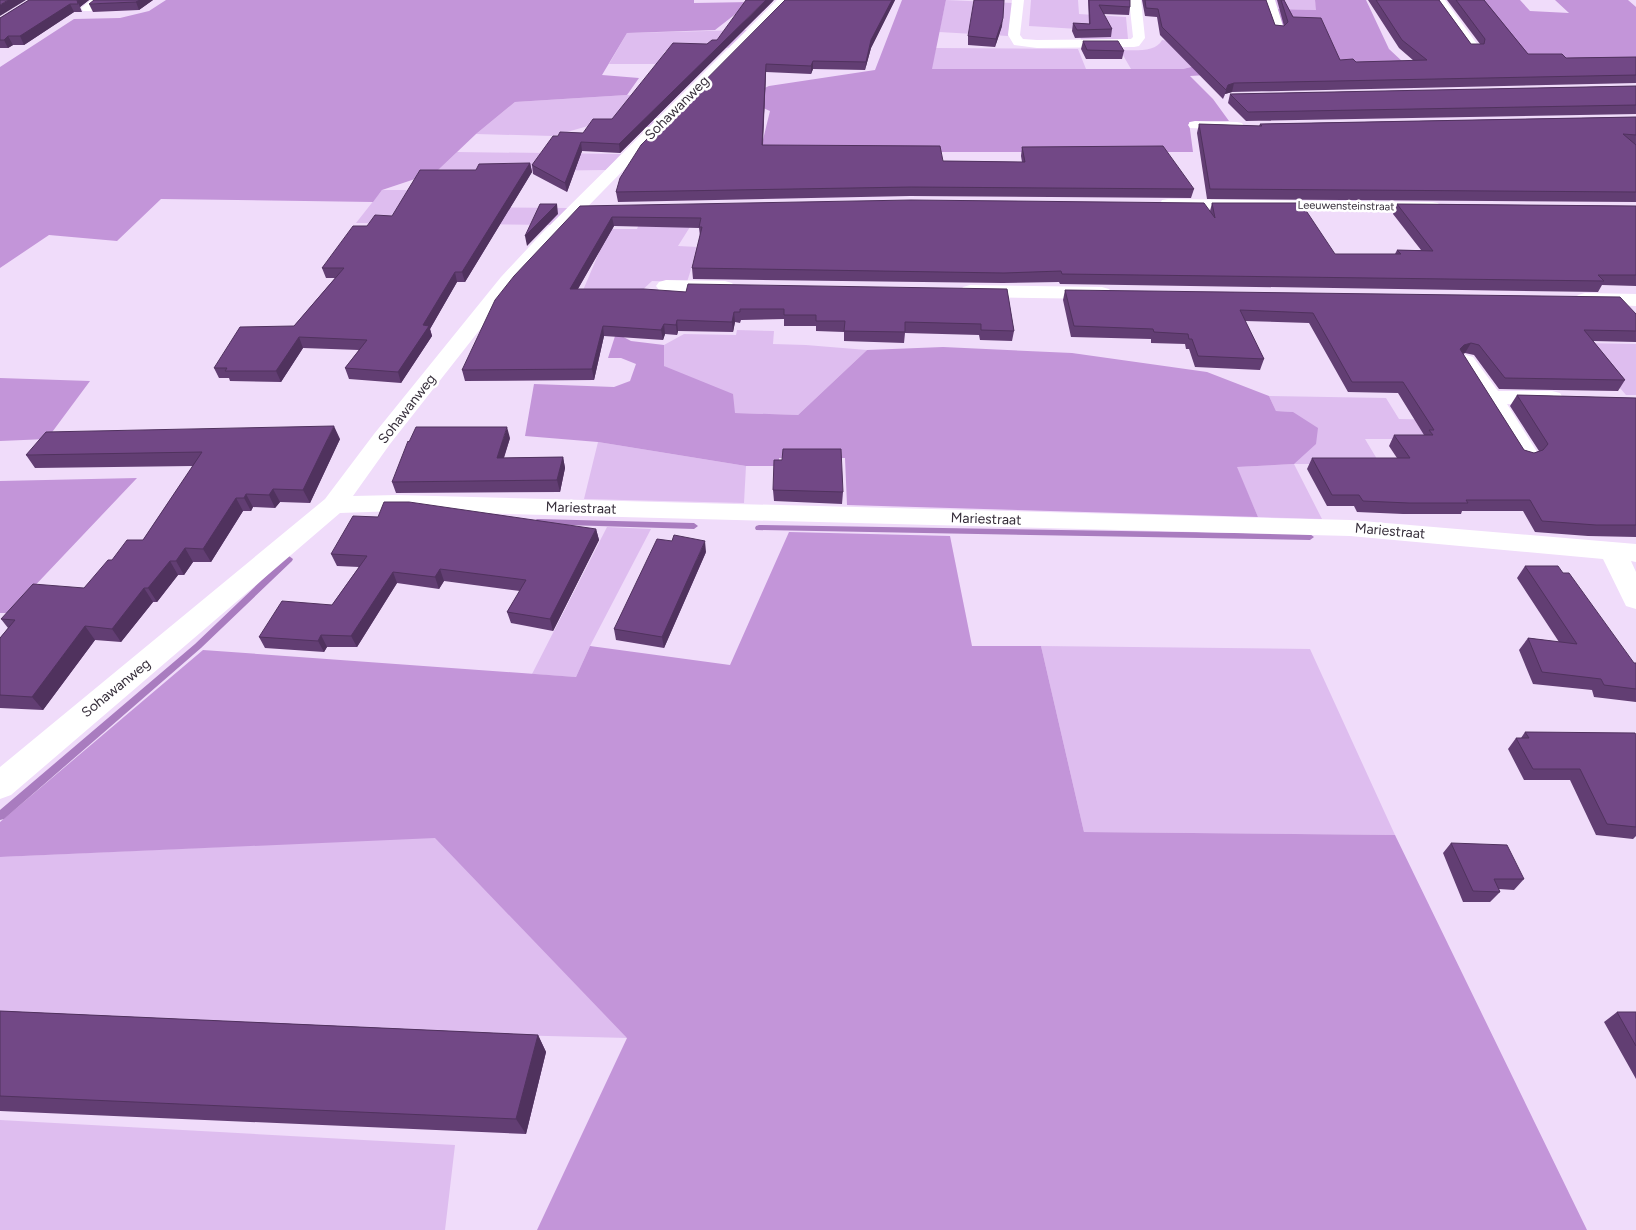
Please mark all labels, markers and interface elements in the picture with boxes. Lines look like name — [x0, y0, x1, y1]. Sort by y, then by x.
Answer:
street label: Sohawanweg — [641, 72, 713, 144]
street label: Leeuwensteinstraat — [1297, 199, 1395, 213]
street label: Sohawanweg — [374, 371, 440, 447]
street label: Mariestraat — [545, 498, 617, 518]
street label: Mariestraat — [950, 509, 1022, 529]
street label: Mariestraat — [1354, 519, 1426, 543]
street label: Sohawanweg — [78, 655, 154, 721]

